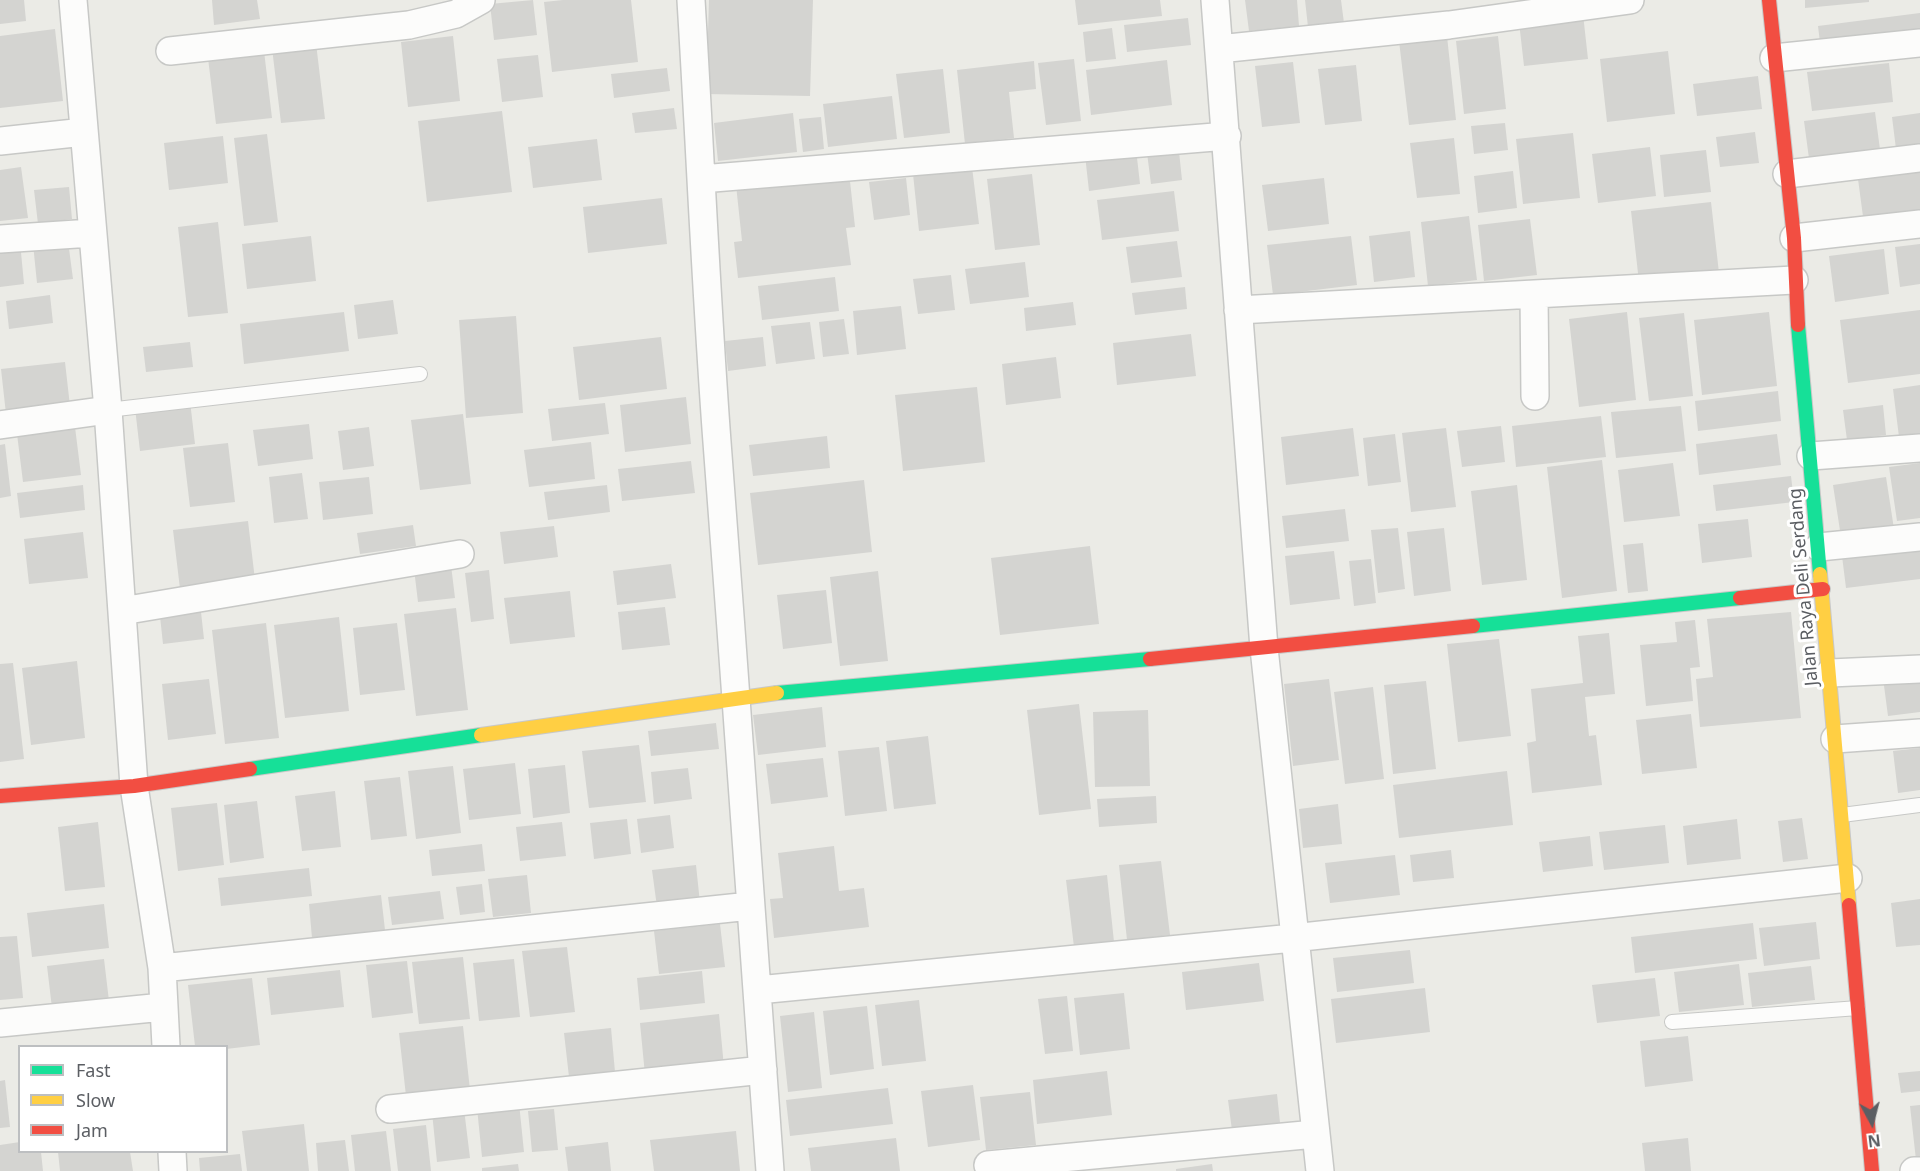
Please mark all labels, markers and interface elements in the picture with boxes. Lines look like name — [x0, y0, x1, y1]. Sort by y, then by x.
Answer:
street label: Jalan Raya Deli Serdang — [1785, 487, 1823, 687]
legend — [18, 1045, 228, 1153]
text: Fast — [76, 1058, 111, 1082]
text: Slow — [76, 1088, 115, 1112]
north arrow — [1842, 1093, 1902, 1153]
text: Jam — [76, 1118, 108, 1142]
text: N — [1866, 1129, 1882, 1153]

